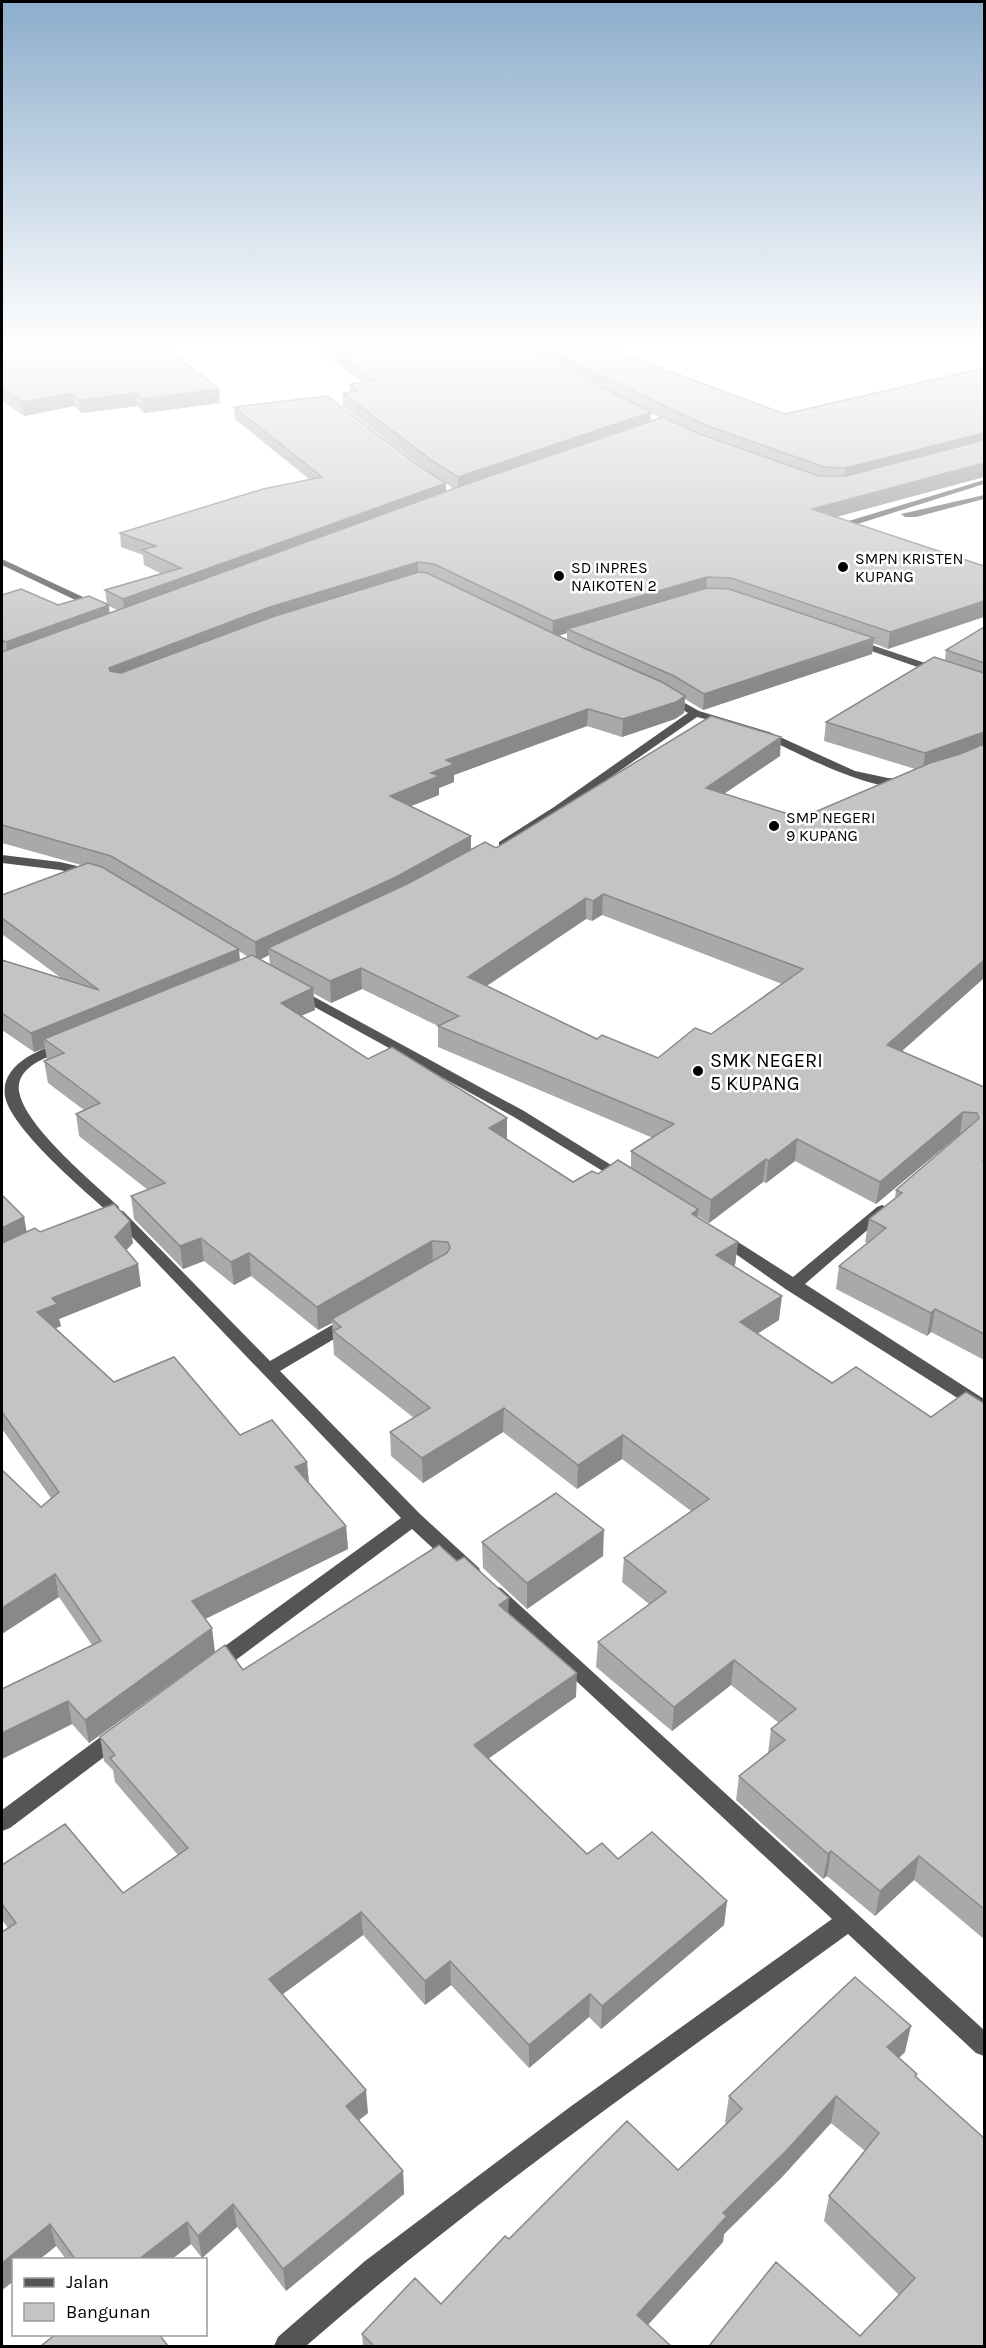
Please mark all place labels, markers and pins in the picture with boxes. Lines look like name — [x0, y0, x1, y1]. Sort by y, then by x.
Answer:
place label: SMPN KRISTEN KUPANG — [855, 549, 963, 586]
place label: SD INPRES NAIKOTEN 2 — [571, 558, 657, 595]
marker: SMPN KRISTEN KUPANG — [836, 560, 850, 574]
marker: SD INPRES NAIKOTEN 2 — [552, 569, 566, 583]
place label: SMP NEGERI 9 KUPANG — [786, 808, 875, 845]
marker: SMP NEGERI 9 KUPANG — [767, 819, 781, 833]
place label: SMK NEGERI 5 KUPANG — [710, 1049, 823, 1095]
marker: SMK NEGERI 5 KUPANG — [691, 1064, 705, 1078]

